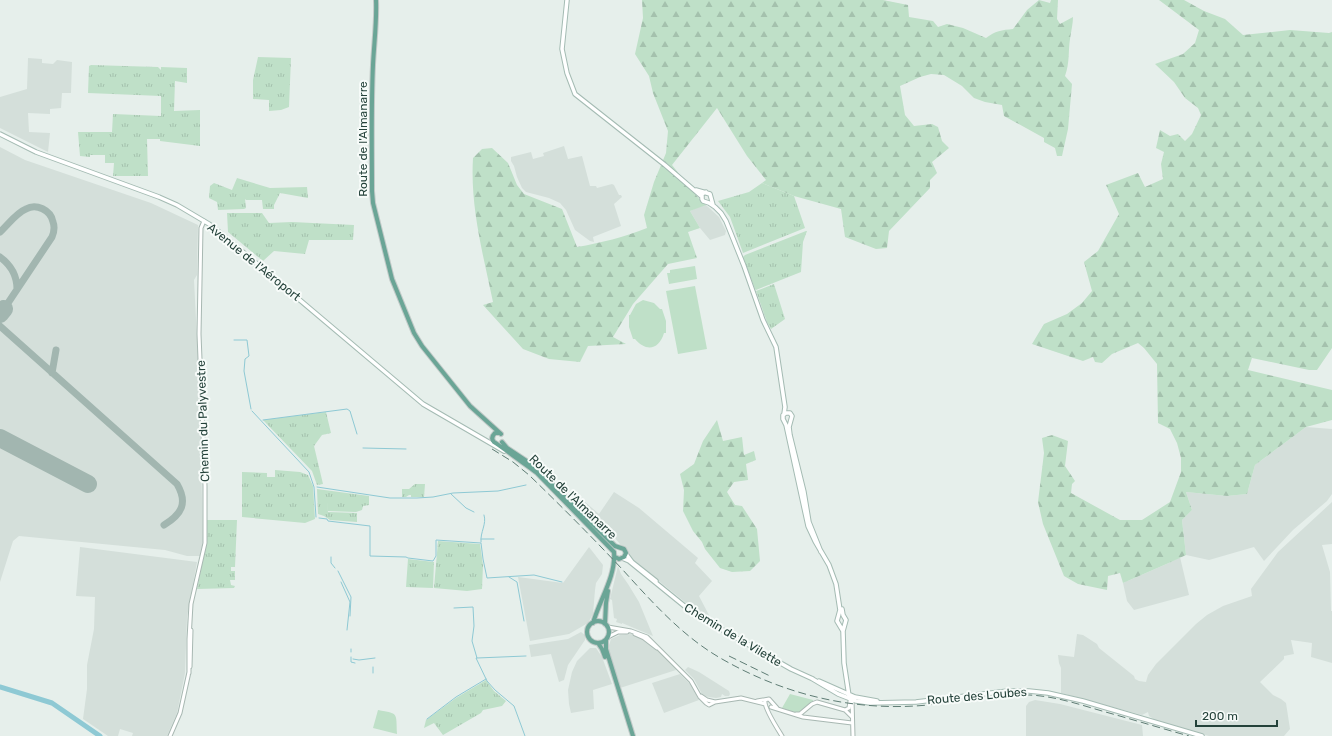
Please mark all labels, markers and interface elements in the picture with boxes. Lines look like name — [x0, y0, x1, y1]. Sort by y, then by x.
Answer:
street label: Route de l'Almanarre — [356, 81, 370, 197]
street label: Avenue de l'Aéroport — [205, 220, 304, 304]
street label: Chemin du Palyvestre — [194, 360, 212, 482]
street label: Route de l'Almanarre — [527, 452, 620, 542]
street label: Chemin de la Vilette — [682, 600, 784, 670]
street label: Route des Loubes — [927, 685, 1027, 707]
scale bar — [1196, 702, 1277, 728]
text: 200 m — [1202, 709, 1238, 723]

